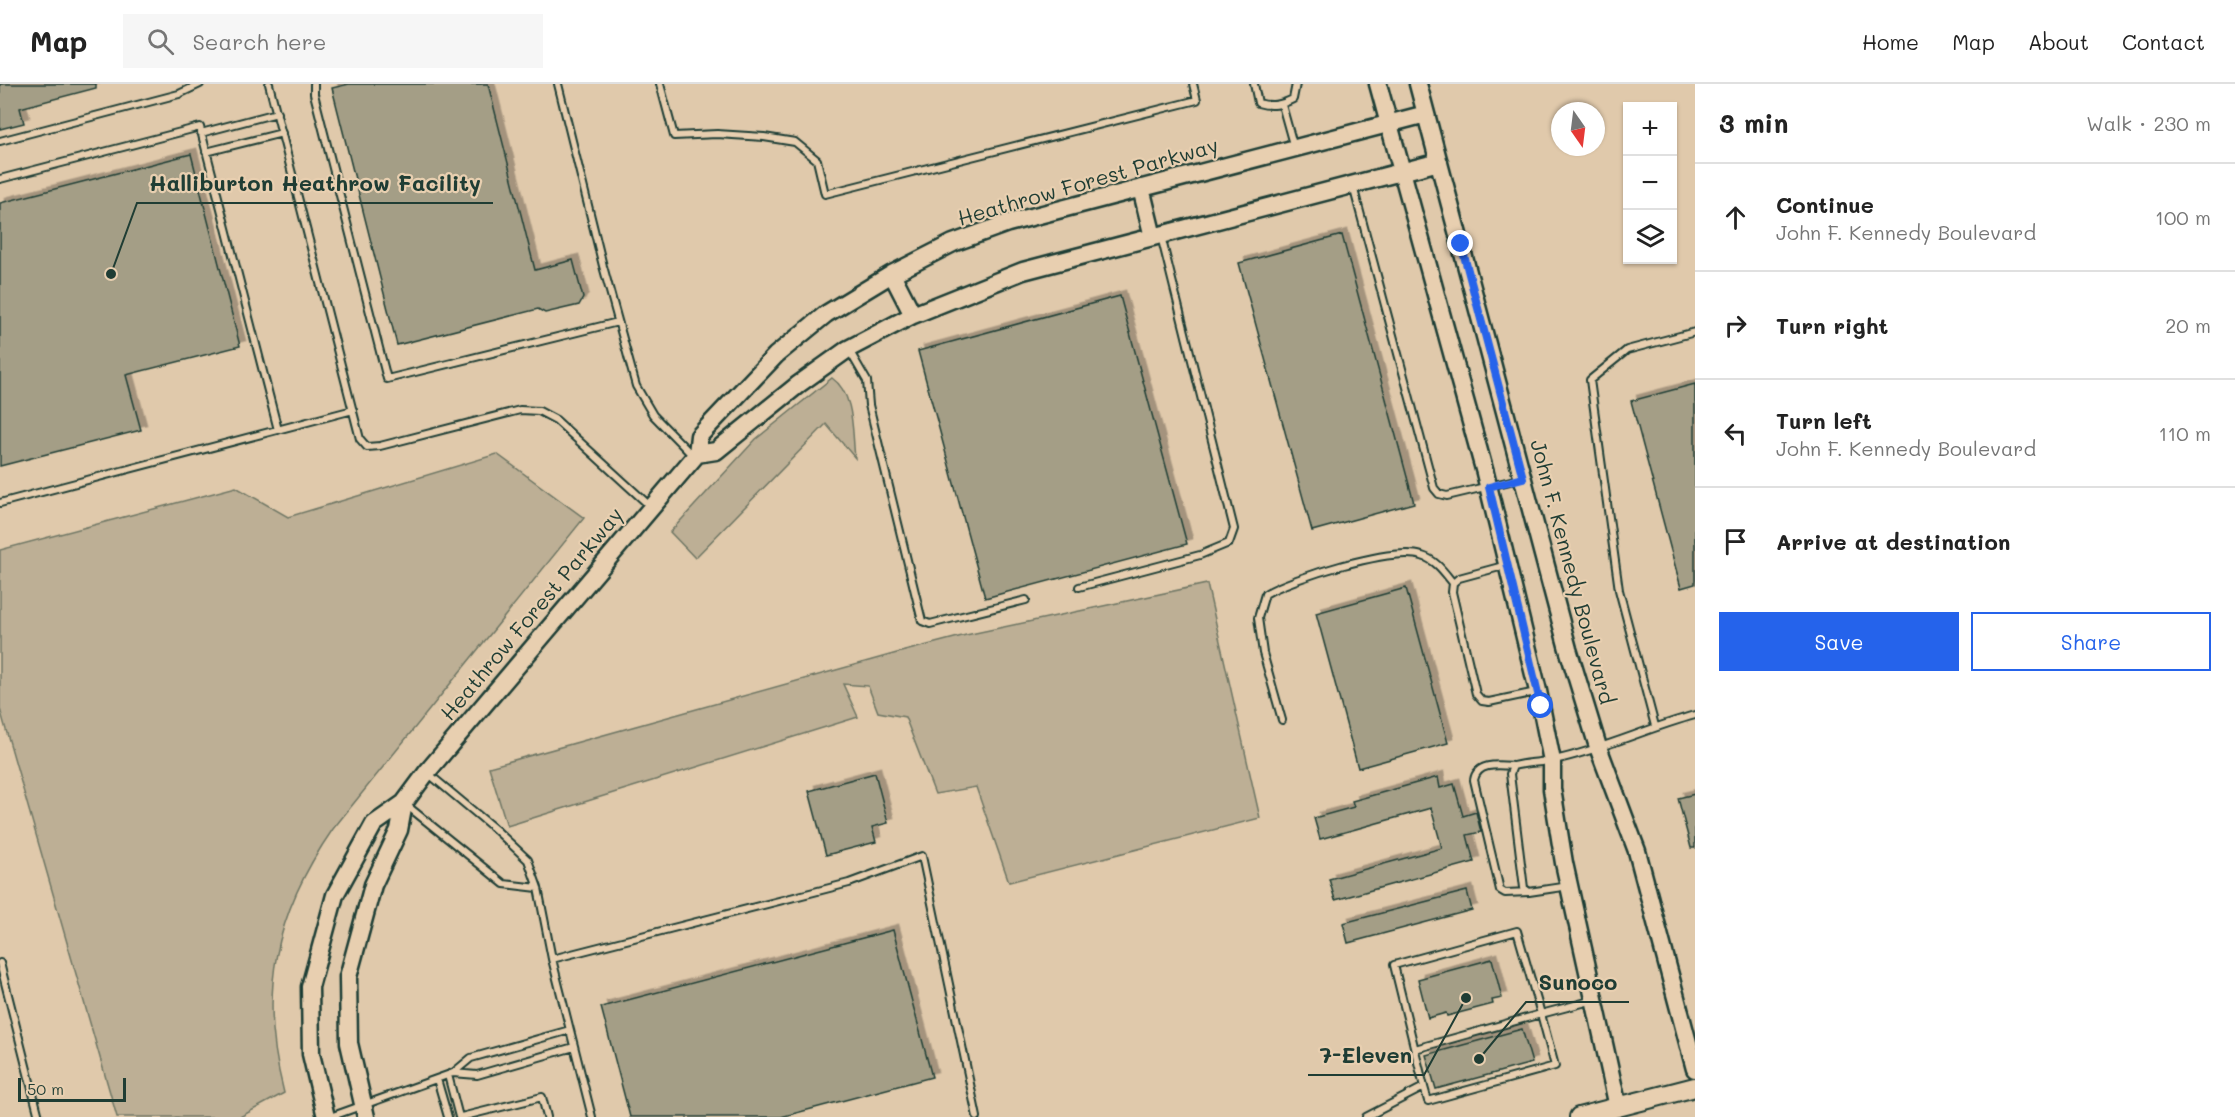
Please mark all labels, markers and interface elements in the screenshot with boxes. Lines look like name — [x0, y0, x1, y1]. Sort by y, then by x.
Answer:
search box — [123, 14, 543, 68]
text: Map — [30, 23, 87, 59]
icon: search — [144, 25, 177, 58]
text: Search here — [192, 27, 326, 56]
text: Home — [1862, 28, 1919, 55]
text: Map — [1952, 28, 1995, 55]
text: About — [2028, 28, 2089, 55]
text: Contact — [2122, 28, 2205, 55]
north arrow — [1551, 102, 1605, 156]
map controls — [1623, 102, 1677, 264]
button: + — [1623, 102, 1677, 156]
text: 3 min — [1719, 106, 1788, 140]
text: Walk · 230 m — [2086, 110, 2211, 136]
street label: Heathrow Forest Parkway — [954, 130, 1221, 231]
button: − — [1623, 156, 1677, 210]
callout: Halliburton Heathrow Facility — [137, 163, 493, 203]
text: Halliburton Heathrow Facility — [149, 168, 481, 197]
text: Continue — [1776, 190, 1874, 219]
icon: ahead — [1719, 201, 1752, 234]
text: 100 m — [2155, 204, 2211, 230]
button: layers — [1623, 210, 1677, 264]
text: John F. Kennedy Boulevard — [1776, 219, 2036, 245]
route end — [1447, 230, 1473, 256]
icon: right — [1719, 309, 1752, 342]
text: Turn right — [1776, 311, 1888, 340]
text: 20 m — [2165, 312, 2211, 338]
text: Turn left — [1776, 406, 1872, 435]
icon: left — [1719, 417, 1752, 450]
text: 110 m — [2158, 420, 2211, 446]
text: John F. Kennedy Boulevard — [1776, 435, 2036, 461]
street label: John F. Kennedy Boulevard — [1525, 436, 1622, 707]
street label: Heathrow Forest Parkway — [434, 501, 628, 725]
icon: arrive — [1719, 525, 1752, 558]
text: Arrive at destination — [1776, 527, 2011, 556]
button: Save — [1719, 612, 1959, 671]
button: Share — [1971, 612, 2211, 671]
route start — [1527, 692, 1553, 718]
callout: Sunoco — [1526, 962, 1629, 1002]
text: Sunoco — [1539, 967, 1617, 996]
callout: 7-Eleven — [1308, 1035, 1424, 1075]
text: 7-Eleven — [1320, 1040, 1412, 1069]
scale bar — [18, 1075, 126, 1102]
text: 50 m — [27, 1078, 64, 1099]

